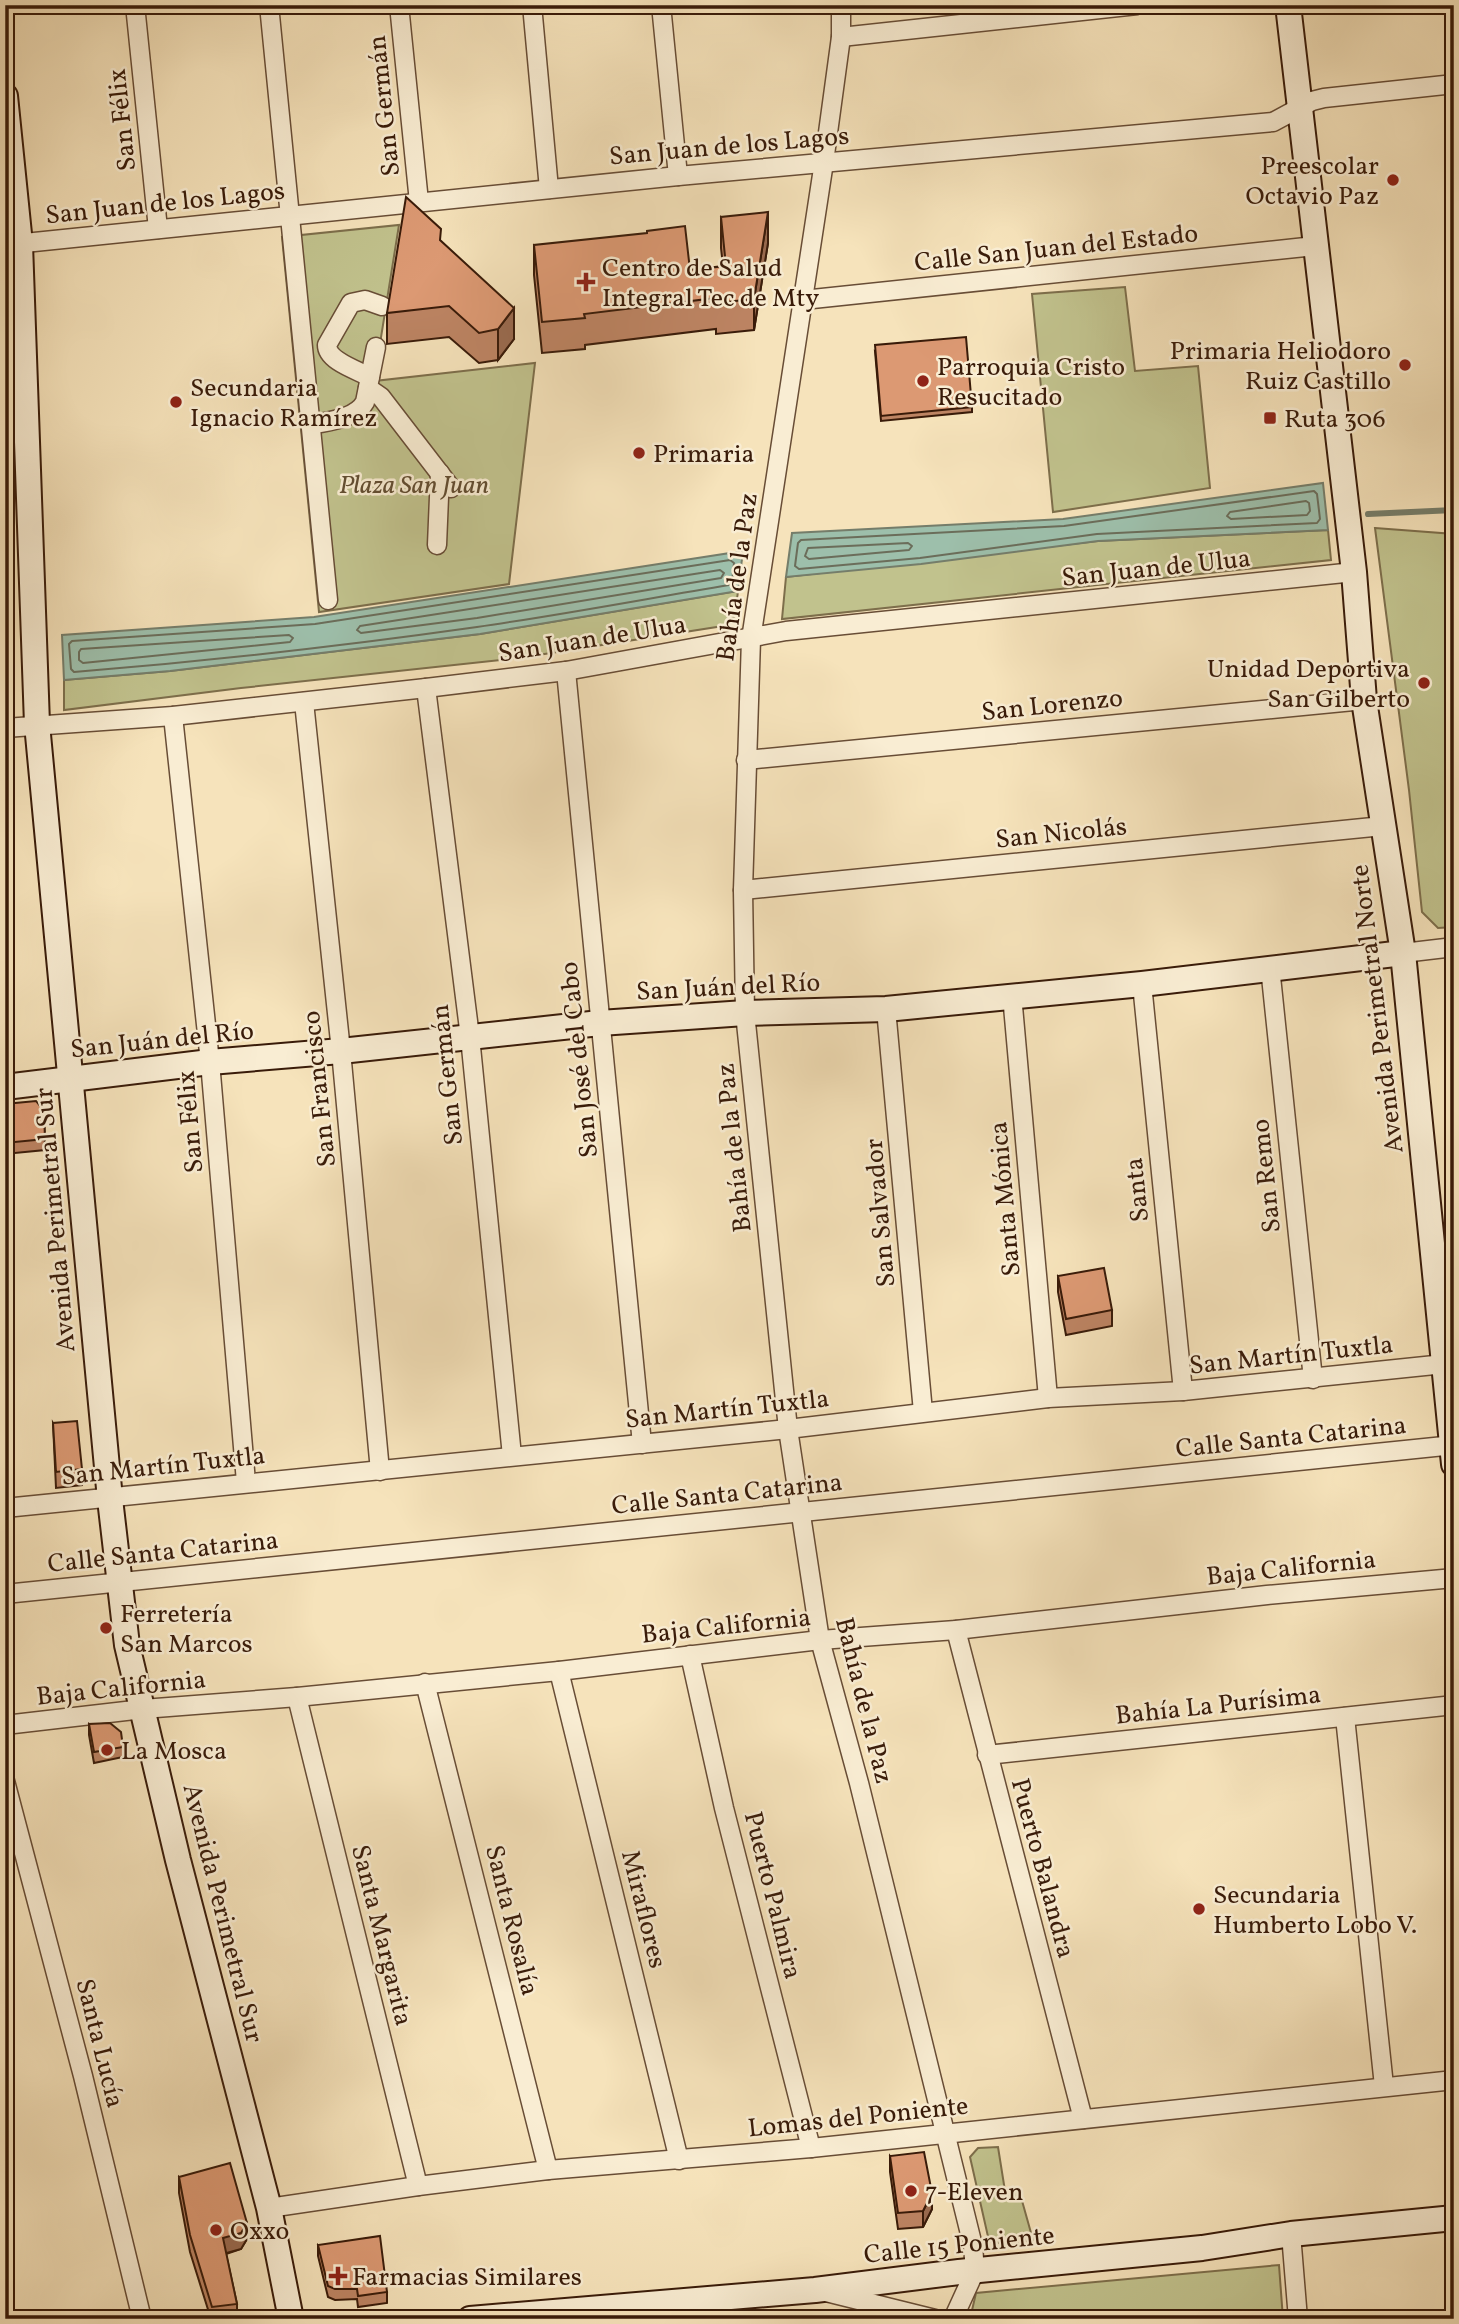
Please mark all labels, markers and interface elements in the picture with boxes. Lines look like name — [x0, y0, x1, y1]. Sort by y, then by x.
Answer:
street label: San Germán — [360, 33, 410, 178]
street label: San Félix — [100, 67, 146, 173]
street label: San Juan de los Lagos — [608, 119, 851, 175]
place label: Preescolar Octavio Paz — [1245, 149, 1379, 215]
marker: Preescolar Octavio Paz — [1385, 172, 1401, 188]
street label: San Juan de los Lagos — [44, 174, 287, 234]
street label: Calle San Juan del Estado — [913, 216, 1200, 282]
place label: Centro de Salud Integral Tec de Mty — [602, 251, 819, 317]
marker: Centro de Salud Integral Tec de Mty — [576, 272, 596, 292]
place label: Primaria Heliodoro Ruiz Castillo — [1170, 334, 1391, 400]
place label: Parroquia Cristo Resucitado — [937, 350, 1125, 416]
marker: Primaria Heliodoro Ruiz Castillo — [1397, 357, 1413, 373]
place label: Secundaria Ignacio Ramírez — [190, 371, 377, 437]
marker: Parroquia Cristo Resucitado — [915, 373, 931, 389]
marker: Secundaria Ignacio Ramírez — [168, 394, 184, 410]
place label: Ruta 306 — [1284, 402, 1386, 438]
marker: Ruta 306 — [1262, 410, 1278, 426]
place label: Primaria — [653, 437, 754, 473]
marker: Primaria — [631, 445, 647, 461]
park label: Plaza San Juan — [339, 468, 489, 504]
street label: Bahía de la Paz — [708, 491, 768, 664]
street label: San Juan de Ulua — [1060, 541, 1253, 597]
street label: San Juan de Ulua — [496, 607, 689, 673]
place label: Unidad Deportiva San Gilberto — [1207, 652, 1410, 718]
marker: Unidad Deportiva San Gilberto — [1416, 675, 1432, 691]
street label: San Lorenzo — [980, 681, 1125, 731]
street label: San Nicolás — [994, 809, 1129, 859]
street label: Avenida Perimetral Norte — [1342, 862, 1414, 1155]
street label: San José del Cabo — [552, 960, 608, 1160]
street label: San Juán del Río — [635, 965, 821, 1011]
street label: San Germán — [423, 1002, 473, 1147]
street label: San Francisco — [294, 1009, 346, 1169]
street label: San Juán del Río — [69, 1013, 256, 1069]
street label: Bahía de la Paz — [708, 1061, 762, 1234]
street label: San Félix — [169, 1069, 213, 1175]
street label: Avenida Perimetral Sur — [26, 1086, 85, 1354]
street label: San Remo — [1243, 1117, 1291, 1235]
street label: Santa Mónica — [981, 1120, 1031, 1278]
street label: San Salvador — [857, 1137, 905, 1289]
street label: Santa — [1117, 1156, 1159, 1224]
street label: San Martín Tuxtla — [1187, 1327, 1395, 1385]
street label: San Martín Tuxtla — [623, 1381, 831, 1439]
street label: Calle Santa Catarina — [1174, 1408, 1408, 1468]
street label: San Martín Tuxtla — [59, 1438, 267, 1496]
street label: Calle Santa Catarina — [610, 1465, 844, 1525]
street label: Calle Santa Catarina — [46, 1523, 280, 1583]
street label: Baja California — [1205, 1542, 1378, 1596]
place label: Ferretería San Marcos — [120, 1597, 253, 1663]
street label: Baja California — [640, 1600, 813, 1654]
street label: Bahía de la Paz — [825, 1614, 901, 1787]
marker: Ferretería San Marcos — [98, 1620, 114, 1636]
street label: Baja California — [35, 1662, 208, 1716]
street label: Bahía La Purísima — [1114, 1677, 1323, 1735]
place label: La Mosca — [121, 1734, 227, 1770]
marker: La Mosca — [99, 1742, 115, 1758]
street label: Puerto Balandra — [1001, 1775, 1083, 1962]
street label: Avenida Perimetral Sur — [172, 1780, 272, 2047]
street label: Puerto Palmira — [734, 1808, 810, 1983]
street label: Santa Margarita — [341, 1841, 421, 2030]
street label: Santa Rosalía — [475, 1841, 547, 1999]
street label: Miraflores — [611, 1847, 675, 1972]
place label: Secundaria Humberto Lobo V. — [1213, 1878, 1417, 1944]
marker: Secundaria Humberto Lobo V. — [1191, 1901, 1207, 1917]
street label: Santa Lucía — [66, 1975, 132, 2112]
street label: Lomas del Poniente — [746, 2089, 970, 2147]
place label: 7-Eleven — [925, 2175, 1023, 2211]
marker: 7-Eleven — [903, 2183, 919, 2199]
place label: Oxxo — [230, 2214, 289, 2250]
street label: Calle 15 Poniente — [862, 2218, 1056, 2274]
marker: Oxxo — [208, 2222, 224, 2238]
place label: Farmacias Similares — [352, 2260, 582, 2296]
marker: Farmacias Similares — [330, 2268, 346, 2284]

